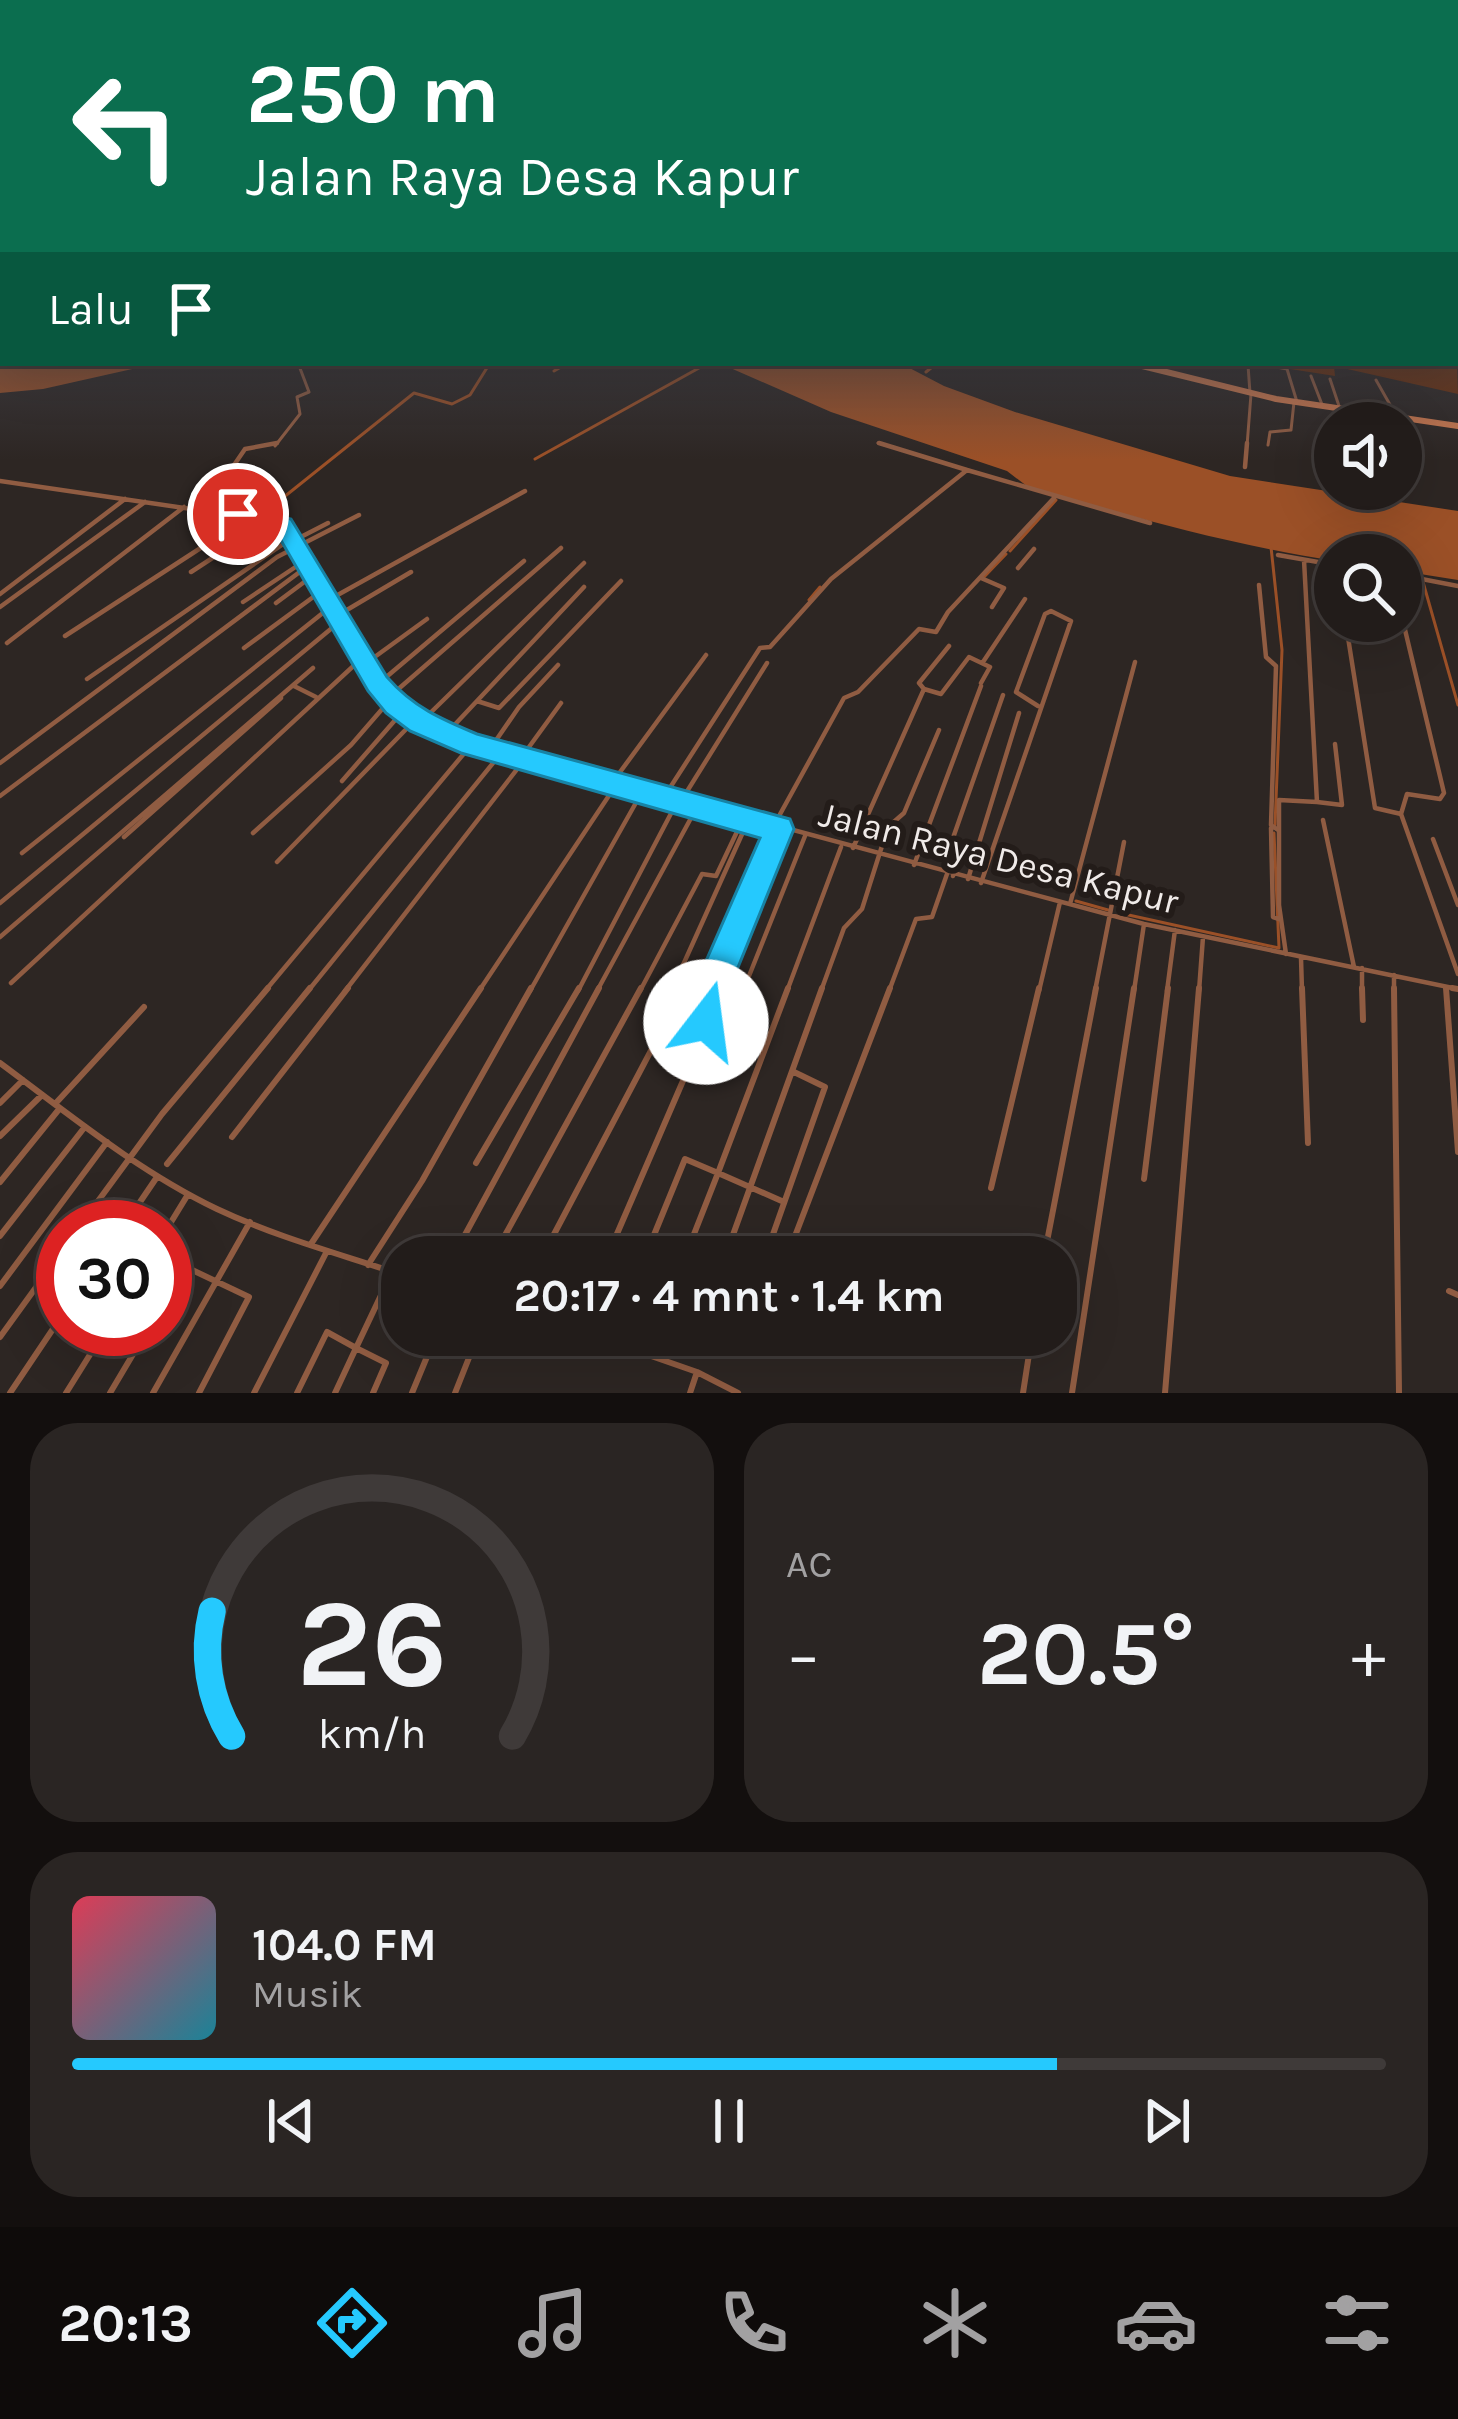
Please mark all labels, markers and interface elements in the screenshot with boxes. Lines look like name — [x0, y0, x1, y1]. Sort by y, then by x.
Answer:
text: 250 m — [246, 45, 500, 143]
icon: left — [48, 48, 204, 204]
text: Jalan Raya Desa Kapur — [246, 145, 799, 209]
icon: arrive — [158, 276, 224, 342]
text: Lalu — [48, 283, 134, 335]
map controls — [1314, 402, 1422, 642]
button: sound — [1314, 402, 1422, 510]
pin — [187, 463, 289, 565]
icon: arrive — [205, 481, 271, 547]
button: search — [1314, 534, 1422, 642]
street label: Jalan Raya Desa Kapur — [815, 793, 1184, 923]
position arrow — [643, 959, 769, 1085]
speed limit sign: 30 — [36, 1200, 192, 1356]
text: 20:17 · 4 mnt · 1.4 km — [514, 1270, 945, 1322]
text: AC — [786, 1541, 832, 1587]
text: 26 — [296, 1571, 448, 1716]
text: 20.5° — [977, 1601, 1195, 1707]
text: − — [786, 1616, 821, 1694]
text: + — [1351, 1616, 1386, 1694]
text: km/h — [318, 1708, 426, 1758]
text: 104.0 FM — [252, 1919, 437, 1971]
text: Musik — [252, 1971, 363, 2017]
icon: previous — [258, 2088, 324, 2154]
icon: pause — [696, 2088, 762, 2154]
icon: next — [1134, 2088, 1200, 2154]
icon: directions — [310, 2281, 394, 2365]
icon: music — [511, 2281, 595, 2365]
icon: phone — [712, 2281, 796, 2365]
icon: climate — [913, 2281, 997, 2365]
icon: car — [1114, 2281, 1198, 2365]
icon: filters — [1315, 2281, 1399, 2365]
text: 20:13 — [59, 2291, 193, 2355]

